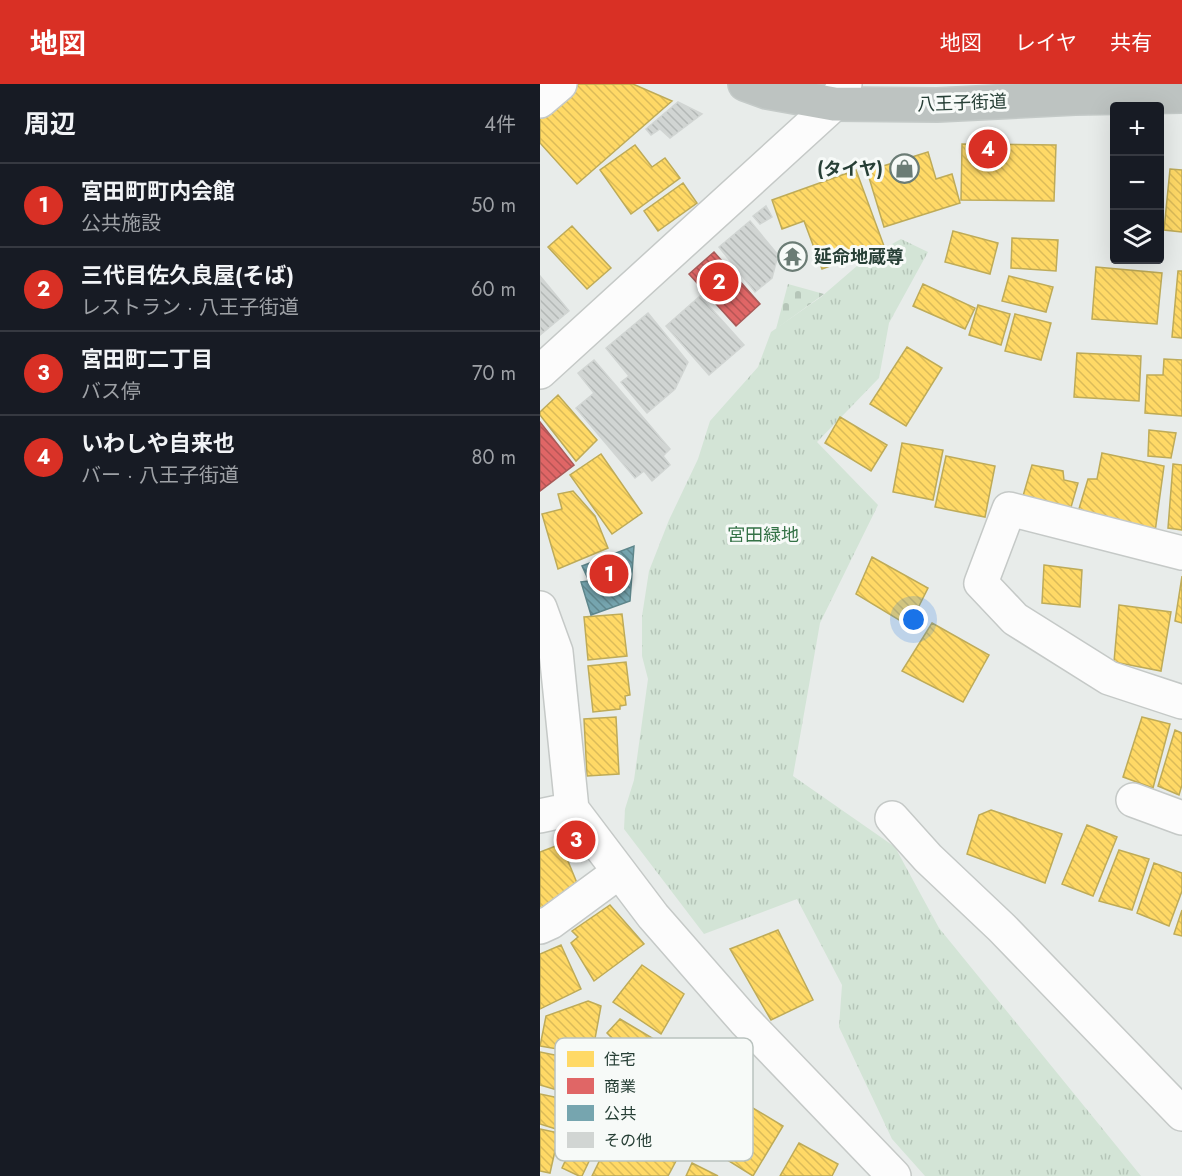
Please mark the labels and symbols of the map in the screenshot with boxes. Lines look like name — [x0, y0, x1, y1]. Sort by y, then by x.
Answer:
street label: 八王子街道 — [917, 88, 1007, 118]
pin: 4 — [968, 126, 1008, 172]
shop icon: (タイヤ) — [888, 153, 920, 185]
place label: (タイヤ) — [817, 156, 883, 182]
temple icon: 延命地蔵尊 — [777, 241, 809, 273]
place label: 延命地蔵尊 — [814, 244, 904, 270]
pin: 2 — [700, 260, 738, 304]
park label: 宮田緑地 — [727, 522, 799, 548]
pin: 1 — [590, 552, 628, 596]
your location — [899, 605, 928, 634]
pin: 3 — [556, 818, 596, 862]
legend — [555, 1038, 753, 1161]
text: 住宅 — [604, 1048, 636, 1071]
text: 商業 — [604, 1075, 636, 1098]
text: 公共 — [604, 1102, 636, 1125]
text: その他 — [604, 1129, 652, 1152]

